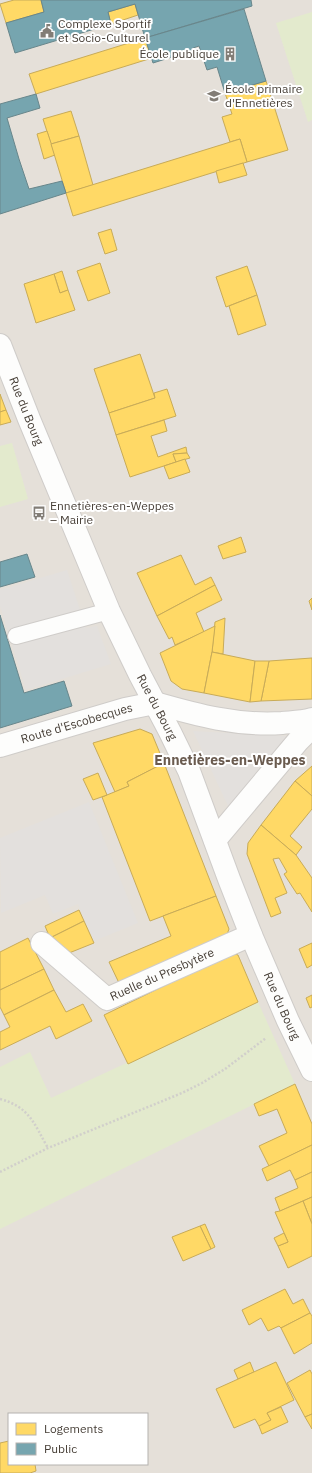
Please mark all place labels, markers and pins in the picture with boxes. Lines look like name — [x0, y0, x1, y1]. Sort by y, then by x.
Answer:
place label: Complexe Sportif et Socio-Culturel — [58, 16, 151, 45]
public building icon: Complexe Sportif et Socio-Culturel — [39, 23, 55, 39]
place label: École publique — [139, 46, 219, 61]
building icon: École publique — [222, 46, 238, 62]
place label: École primaire d'Ennetières — [225, 81, 303, 110]
school or university icon: École primaire d'Ennetières — [206, 88, 222, 104]
place label: Ennetières-en-Weppes – Mairie — [50, 498, 174, 527]
bus stop icon: Ennetières-en-Weppes – Mairie — [31, 505, 47, 521]

